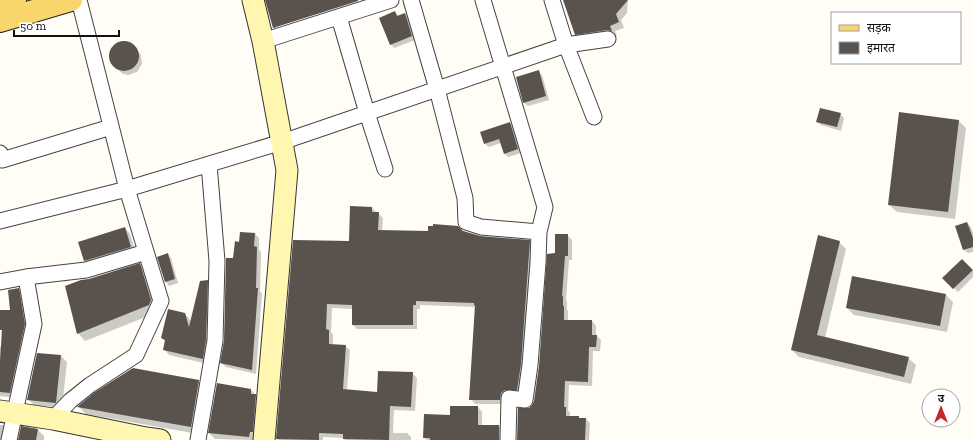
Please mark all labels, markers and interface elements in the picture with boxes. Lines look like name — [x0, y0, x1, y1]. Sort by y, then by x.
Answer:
scale bar — [14, 12, 119, 38]
legend — [831, 12, 961, 64]
text: 50 m — [20, 19, 47, 33]
text: सड़क — [867, 21, 892, 35]
text: इमारत — [867, 41, 896, 55]
north arrow — [921, 388, 961, 428]
text: उ — [938, 392, 945, 405]

